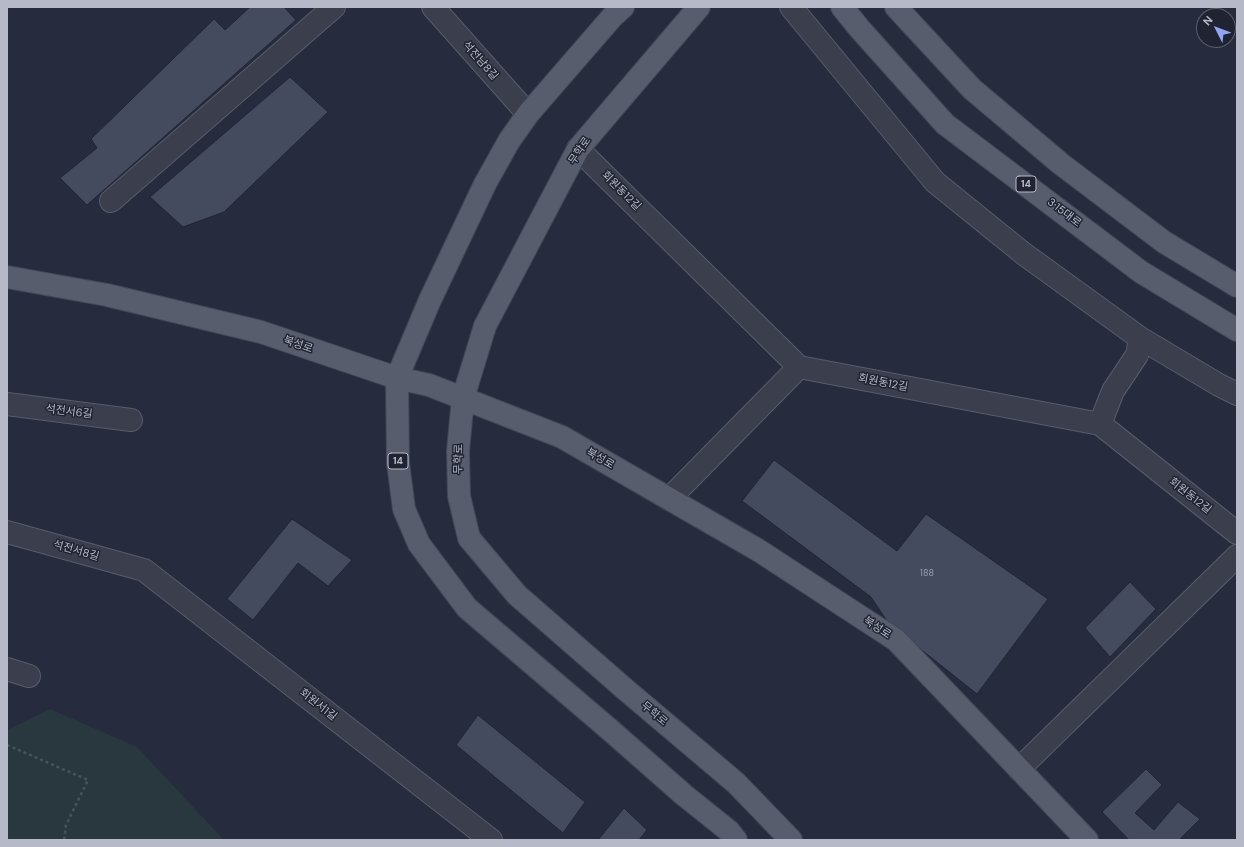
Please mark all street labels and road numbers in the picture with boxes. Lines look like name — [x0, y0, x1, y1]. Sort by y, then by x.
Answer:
street label: 석전남8길 — [460, 39, 500, 83]
street label: 무학로 — [566, 135, 594, 167]
street label: 회원동12길 — [599, 169, 643, 213]
road number: 14 — [1016, 176, 1036, 192]
street label: 3·15대로 — [1045, 196, 1083, 230]
street label: 북성로 — [281, 334, 315, 356]
street label: 회원동12길 — [857, 372, 909, 394]
street label: 석전서6길 — [45, 403, 93, 421]
street label: 무학로 — [452, 444, 466, 474]
street label: 북성로 — [584, 446, 616, 472]
road number: 14 — [388, 453, 408, 469]
street label: 회원동12길 — [1166, 475, 1214, 517]
street label: 석전서8길 — [52, 538, 100, 564]
street label: 북성로 — [861, 614, 893, 642]
street label: 회원서1길 — [297, 686, 339, 724]
street label: 무학로 — [638, 699, 670, 729]

